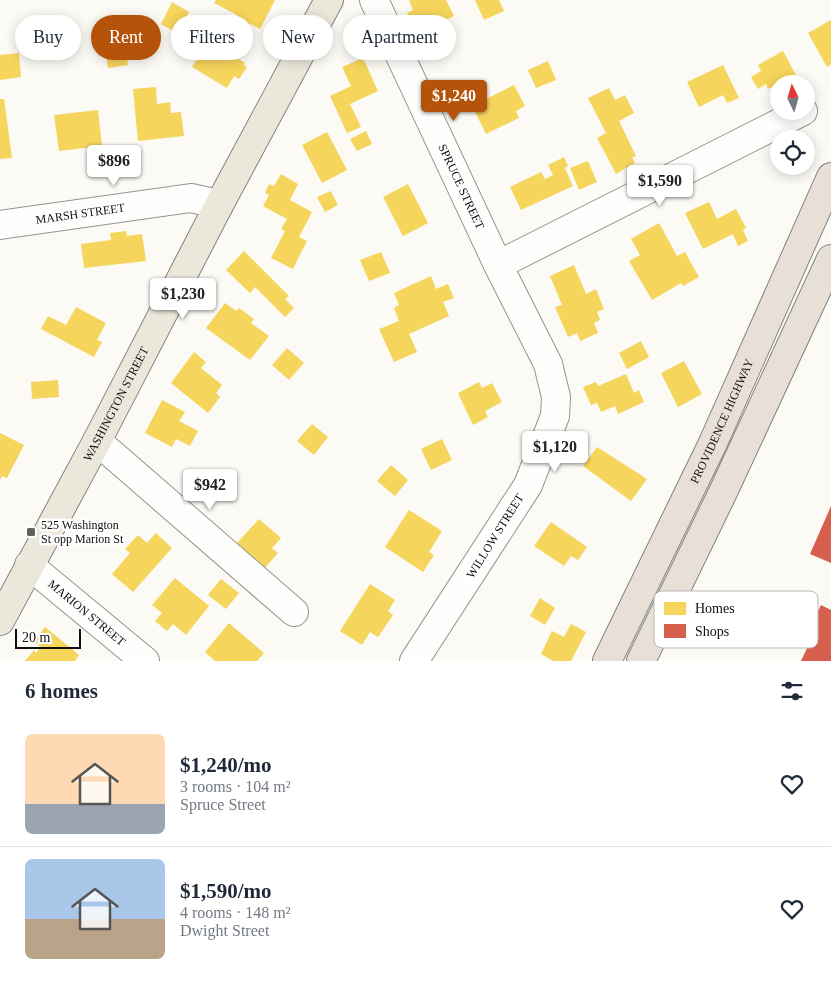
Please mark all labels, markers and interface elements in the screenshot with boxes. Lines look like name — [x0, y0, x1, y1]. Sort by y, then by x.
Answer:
chip: Buy — [15, 15, 81, 60]
chip: Rent — [91, 15, 161, 60]
chip: Filters — [171, 15, 253, 60]
chip: New — [263, 15, 333, 60]
chip: Apartment — [343, 15, 456, 60]
north arrow — [770, 75, 815, 120]
map controls — [770, 75, 815, 175]
pin: $1,240 — [413, 80, 495, 122]
text: $1,240 — [432, 87, 476, 104]
button: locate — [770, 130, 815, 175]
street label: SPRUCE STREET — [435, 142, 488, 232]
pin: $896 — [84, 144, 144, 187]
text: $896 — [98, 152, 130, 169]
pin: $1,590 — [619, 164, 701, 207]
text: $1,590 — [638, 172, 682, 189]
street label: MARSH STREET — [35, 200, 126, 227]
pin: $1,230 — [142, 278, 224, 320]
text: $1,230 — [161, 285, 205, 302]
street label: WASHINGTON STREET — [80, 344, 152, 464]
street label: PROVIDENCE HIGHWAY — [687, 356, 756, 486]
pin: $1,120 — [514, 430, 596, 473]
text: $1,120 — [533, 438, 577, 455]
pin: $942 — [180, 468, 240, 511]
text: $942 — [194, 476, 226, 493]
street label: WILLOW STREET — [463, 491, 527, 581]
place label: 525 Washington St opp Marion St — [41, 518, 124, 546]
marker: 525 Washington St opp Marion St — [25, 526, 37, 538]
street label: MARION STREET — [45, 577, 129, 649]
legend — [654, 591, 818, 648]
text: Homes — [695, 601, 735, 616]
text: Shops — [695, 624, 729, 639]
scale bar — [15, 626, 81, 649]
text: 20 m — [22, 630, 50, 645]
icon: filters — [778, 677, 806, 705]
text: 6 homes — [25, 679, 98, 703]
text: $1,240/mo — [180, 753, 272, 777]
icon: home — [65, 754, 125, 814]
icon: heart — [778, 770, 806, 798]
text: 3 rooms · 104 m² — [180, 778, 291, 795]
text: Spruce Street — [180, 796, 266, 813]
icon: home — [65, 879, 125, 939]
text: $1,590/mo — [180, 879, 272, 903]
icon: heart — [778, 895, 806, 923]
text: 4 rooms · 148 m² — [180, 904, 291, 921]
text: Dwight Street — [180, 922, 269, 939]

